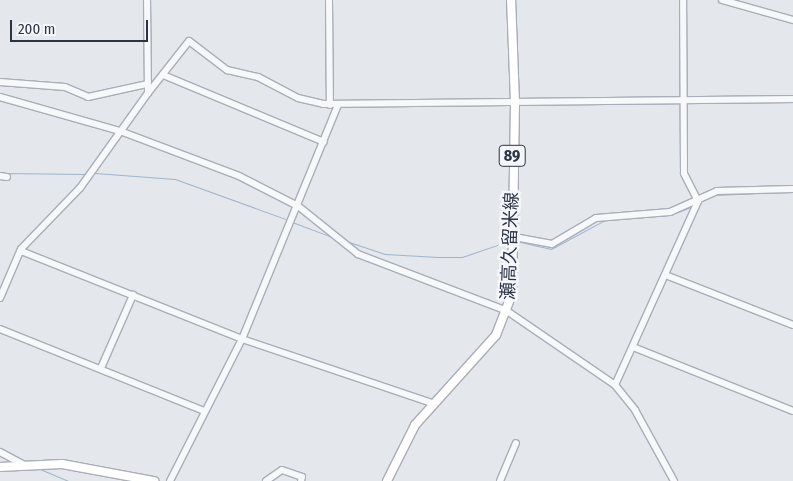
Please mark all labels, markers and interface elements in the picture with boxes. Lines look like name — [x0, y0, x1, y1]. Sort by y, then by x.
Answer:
scale bar — [12, 10, 150, 42]
text: 200 m — [18, 20, 55, 38]
road number: 89 — [498, 142, 526, 170]
street label: 瀬高久留米線 — [497, 192, 523, 300]

